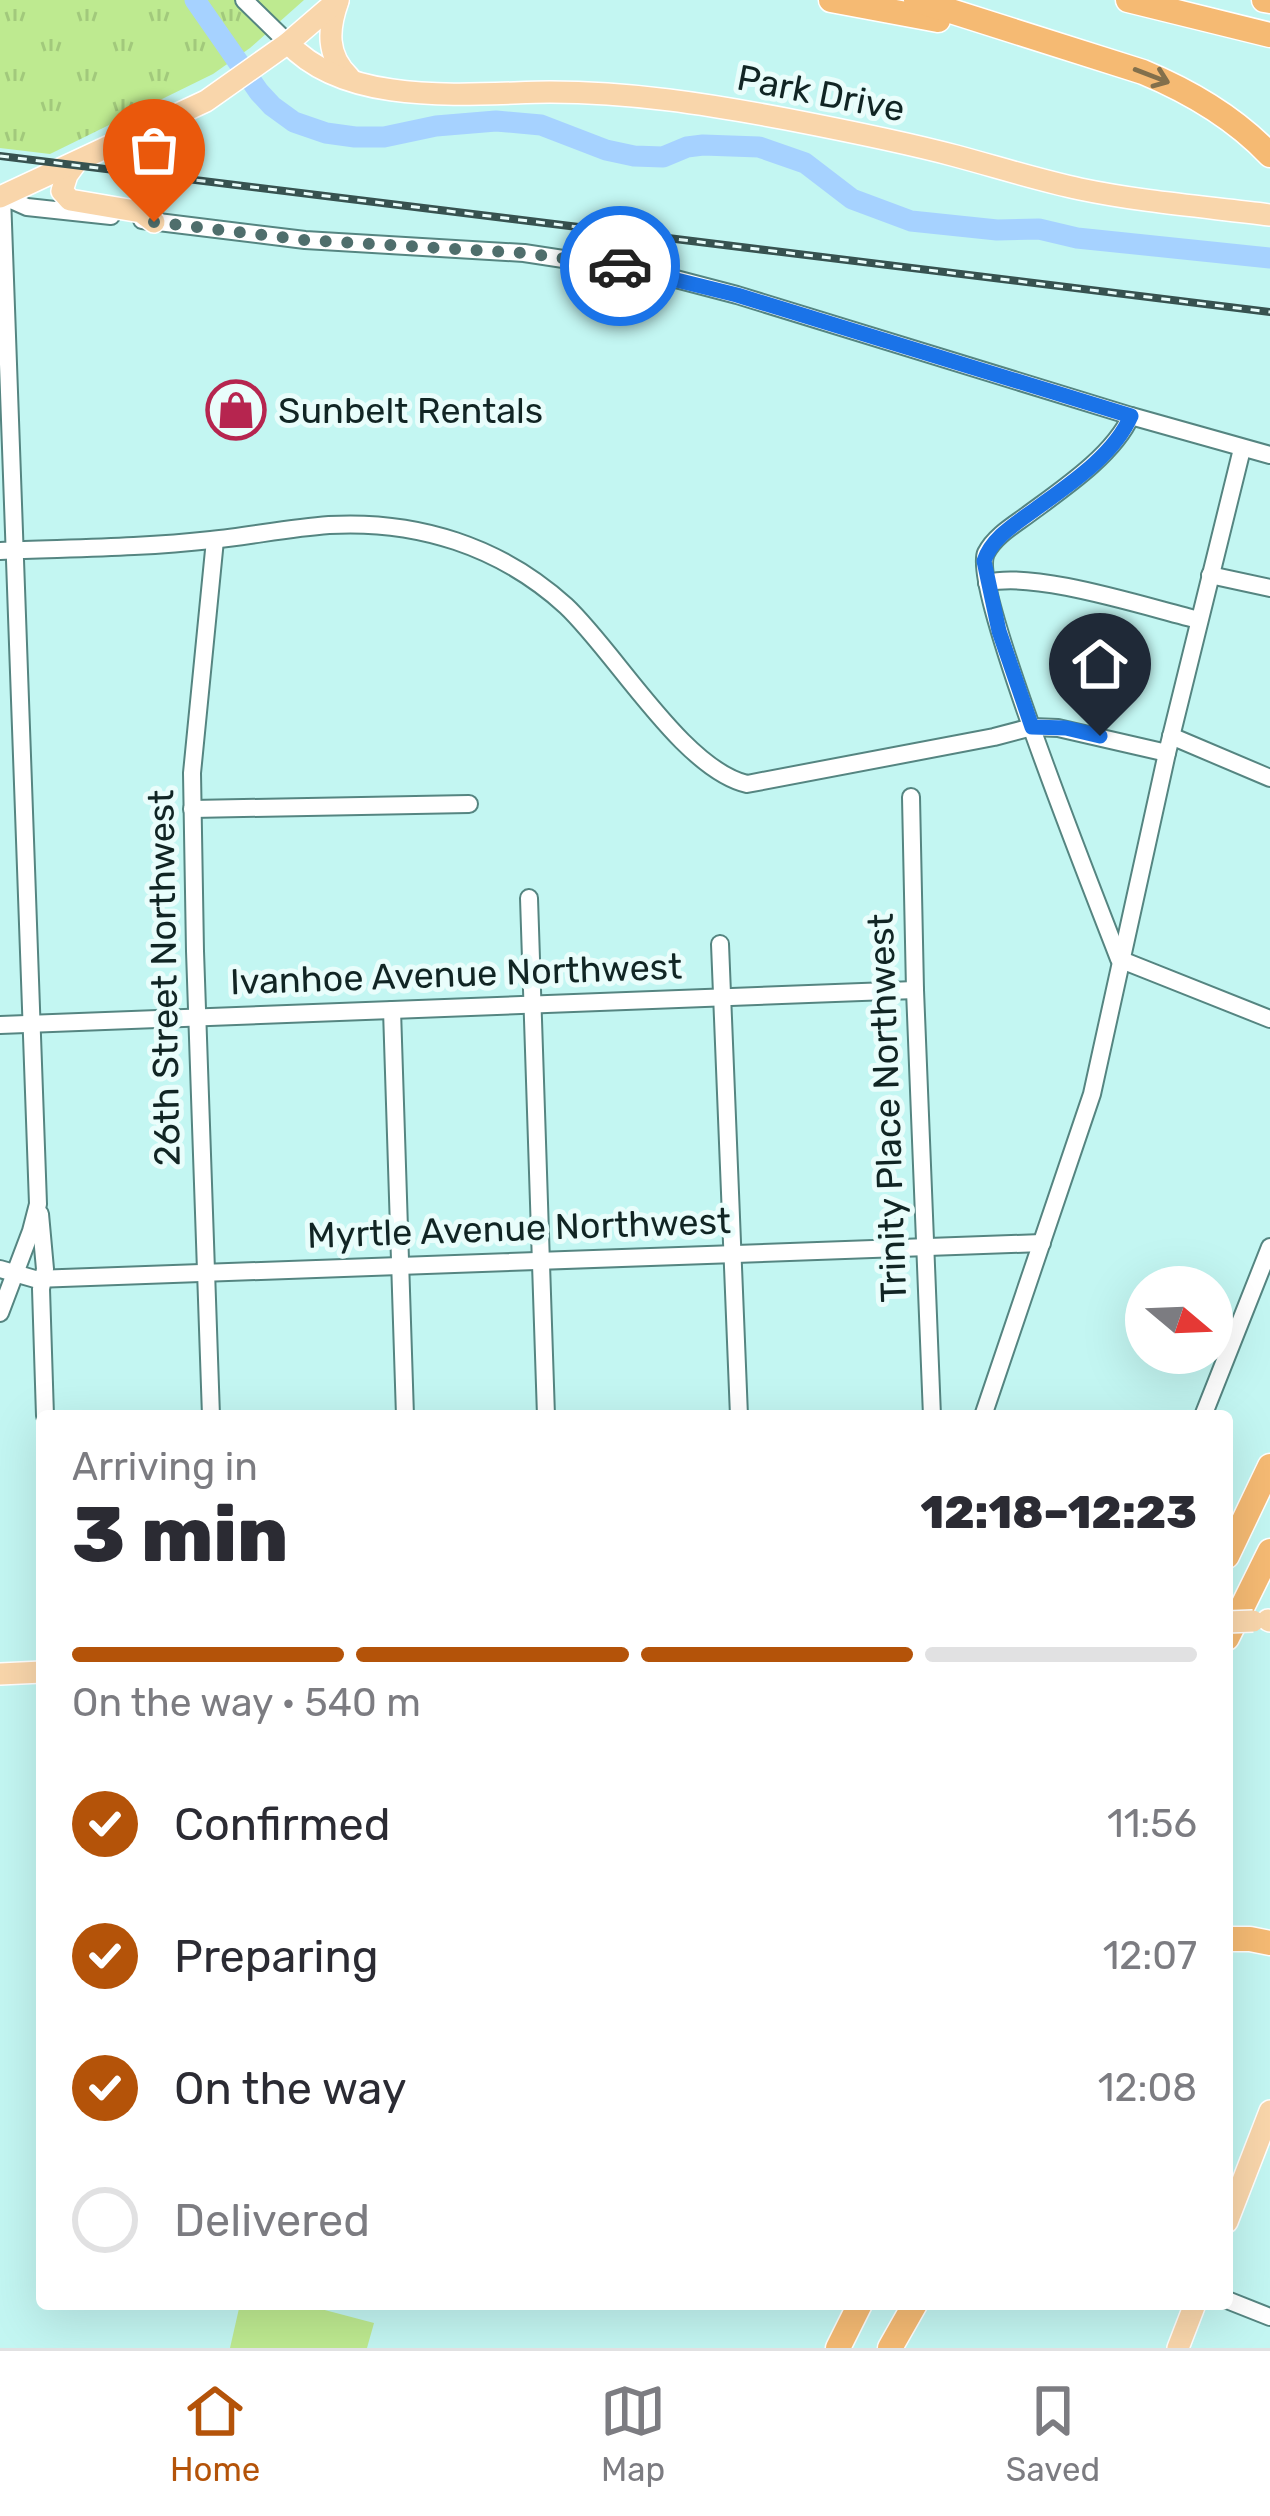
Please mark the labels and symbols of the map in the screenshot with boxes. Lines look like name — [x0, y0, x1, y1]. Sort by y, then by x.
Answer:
street label: Park Drive — [733, 56, 909, 130]
one-way arrow — [1132, 67, 1169, 88]
pin — [103, 99, 205, 222]
courier — [560, 206, 680, 326]
shop icon: Sunbelt Rentals — [205, 379, 267, 441]
place label: Sunbelt Rentals — [278, 389, 543, 432]
pin — [1049, 613, 1151, 736]
street label: 26th Street Northwest — [139, 789, 189, 1167]
street label: Trinity Place Northwest — [859, 913, 915, 1303]
street label: Ivanhoe Avenue Northwest — [229, 945, 683, 1003]
street label: Myrtle Avenue Northwest — [306, 1199, 732, 1257]
north arrow — [1125, 1266, 1233, 1374]

